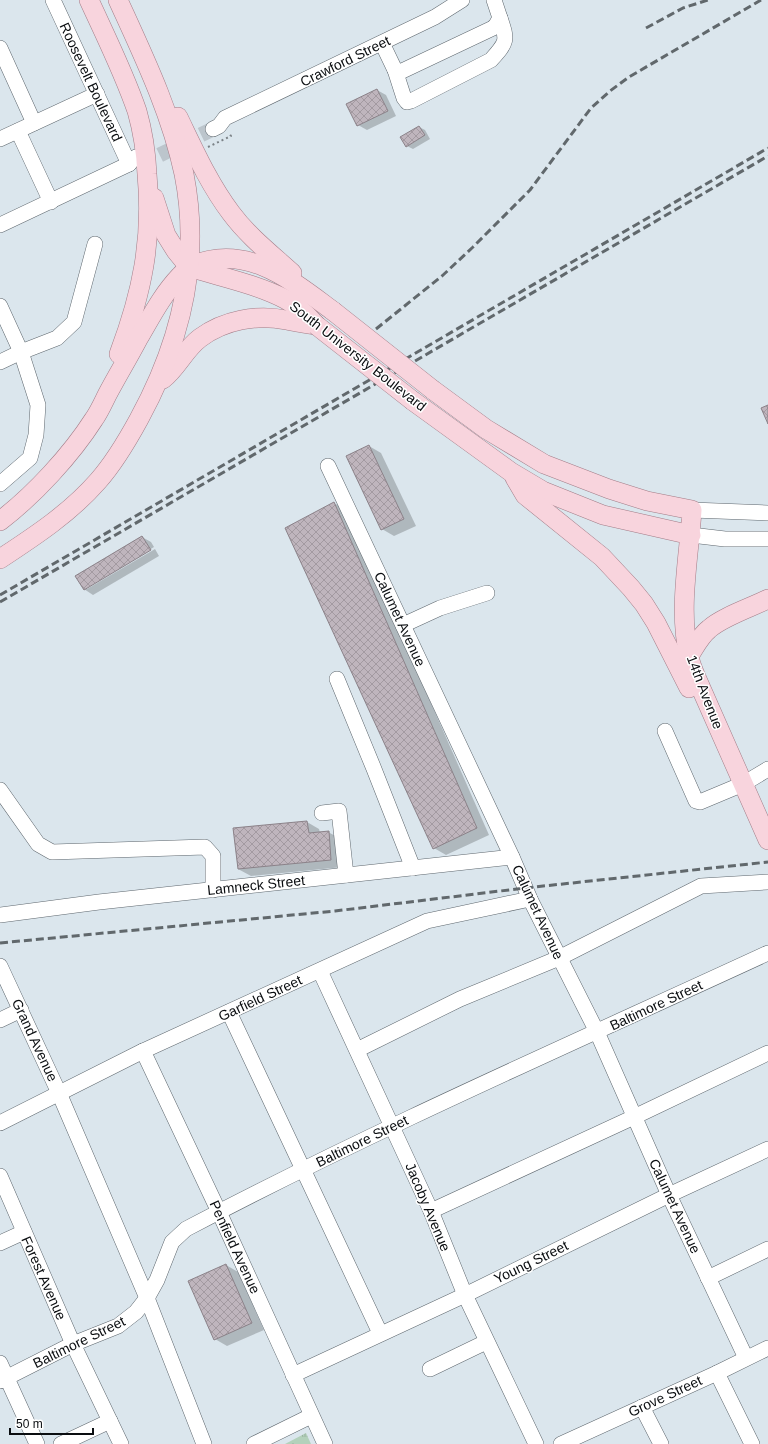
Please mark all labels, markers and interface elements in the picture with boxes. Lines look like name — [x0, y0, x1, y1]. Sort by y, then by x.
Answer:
street label: Roosevelt Boulevard — [56, 20, 126, 144]
street label: Crawford Street — [297, 32, 393, 90]
street label: South University Boulevard — [287, 298, 429, 414]
street label: Calumet Avenue — [371, 569, 429, 669]
street label: 14th Avenue — [684, 653, 726, 731]
street label: Calumet Avenue — [509, 862, 567, 962]
street label: Lamneck Street — [206, 872, 306, 898]
street label: Garfield Street — [216, 972, 304, 1024]
street label: Baltimore Street — [607, 976, 705, 1033]
street label: Grand Avenue — [9, 996, 61, 1084]
street label: Baltimore Street — [313, 1112, 411, 1170]
street label: Calumet Avenue — [646, 1156, 704, 1256]
street label: Jacoby Avenue — [402, 1160, 454, 1254]
street label: Penfield Avenue — [206, 1198, 264, 1296]
street label: Forest Avenue — [18, 1234, 70, 1323]
street label: Young Street — [491, 1237, 571, 1287]
street label: Baltimore Street — [30, 1313, 128, 1371]
street label: Grove Street — [626, 1372, 704, 1420]
scale bar — [10, 1410, 93, 1436]
text: 50 m — [16, 1417, 43, 1431]

